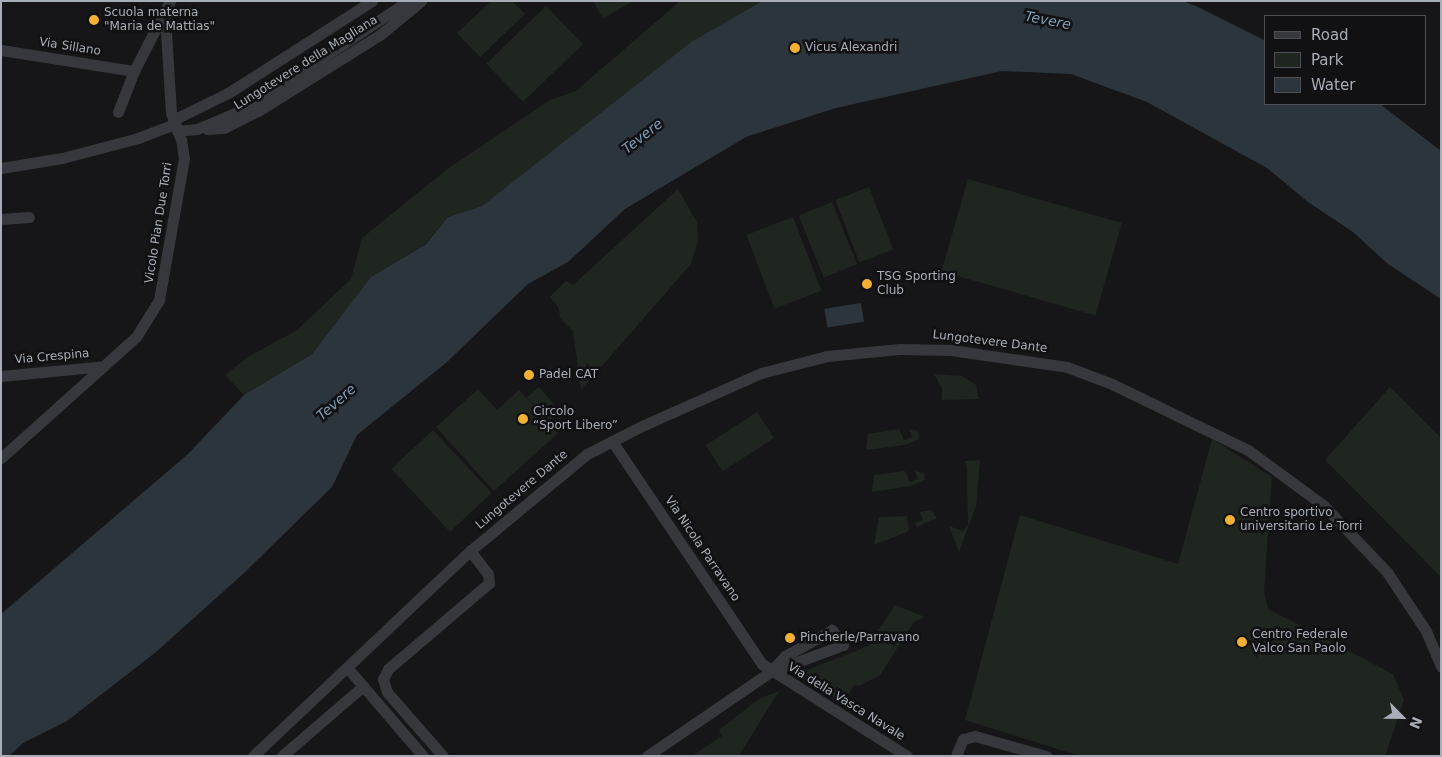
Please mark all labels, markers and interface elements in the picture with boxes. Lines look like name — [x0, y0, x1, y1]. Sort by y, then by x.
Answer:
place label: Scuola materna "Maria de Mattias" — [104, 6, 215, 34]
water label: Tevere — [1023, 7, 1073, 33]
street label: Lungotevere della Magliana — [232, 13, 380, 113]
marker: Scuola materna "Maria de Mattias" — [88, 14, 100, 26]
legend — [1264, 15, 1427, 105]
text: Road — [1311, 26, 1349, 44]
street label: Via Sillano — [38, 35, 102, 59]
place label: Vicus Alexandri — [805, 41, 897, 55]
marker: Vicus Alexandri — [789, 42, 801, 54]
text: Park — [1311, 51, 1343, 69]
text: Water — [1311, 76, 1355, 94]
water label: Tevere — [618, 115, 666, 157]
street label: Vicolo Pian Due Torri — [142, 161, 176, 285]
place label: TSG Sporting Club — [877, 270, 956, 298]
marker: TSG Sporting Club — [861, 278, 873, 290]
street label: Lungotevere Dante — [932, 328, 1048, 356]
street label: Via Crespina — [14, 347, 90, 367]
place label: Padel CAT — [539, 368, 598, 382]
marker: Padel CAT — [523, 369, 535, 381]
water label: Tevere — [313, 380, 359, 424]
place label: Circolo “Sport Libero” — [533, 405, 618, 433]
marker: Circolo “Sport Libero” — [517, 413, 529, 425]
street label: Lungotevere Dante — [473, 447, 571, 533]
street label: Via Nicola Parravano — [661, 494, 743, 604]
place label: Centro sportivo universitario Le Torri — [1240, 506, 1362, 534]
marker: Centro sportivo universitario Le Torri — [1224, 514, 1236, 526]
place label: Centro Federale Valco San Paolo — [1252, 628, 1348, 656]
place label: Pincherle/Parravano — [800, 631, 920, 645]
marker: Pincherle/Parravano — [784, 632, 796, 644]
marker: Centro Federale Valco San Paolo — [1236, 636, 1248, 648]
street label: Via della Vasca Navale — [785, 660, 907, 744]
north arrow — [1377, 692, 1427, 742]
text: N — [1406, 714, 1425, 731]

